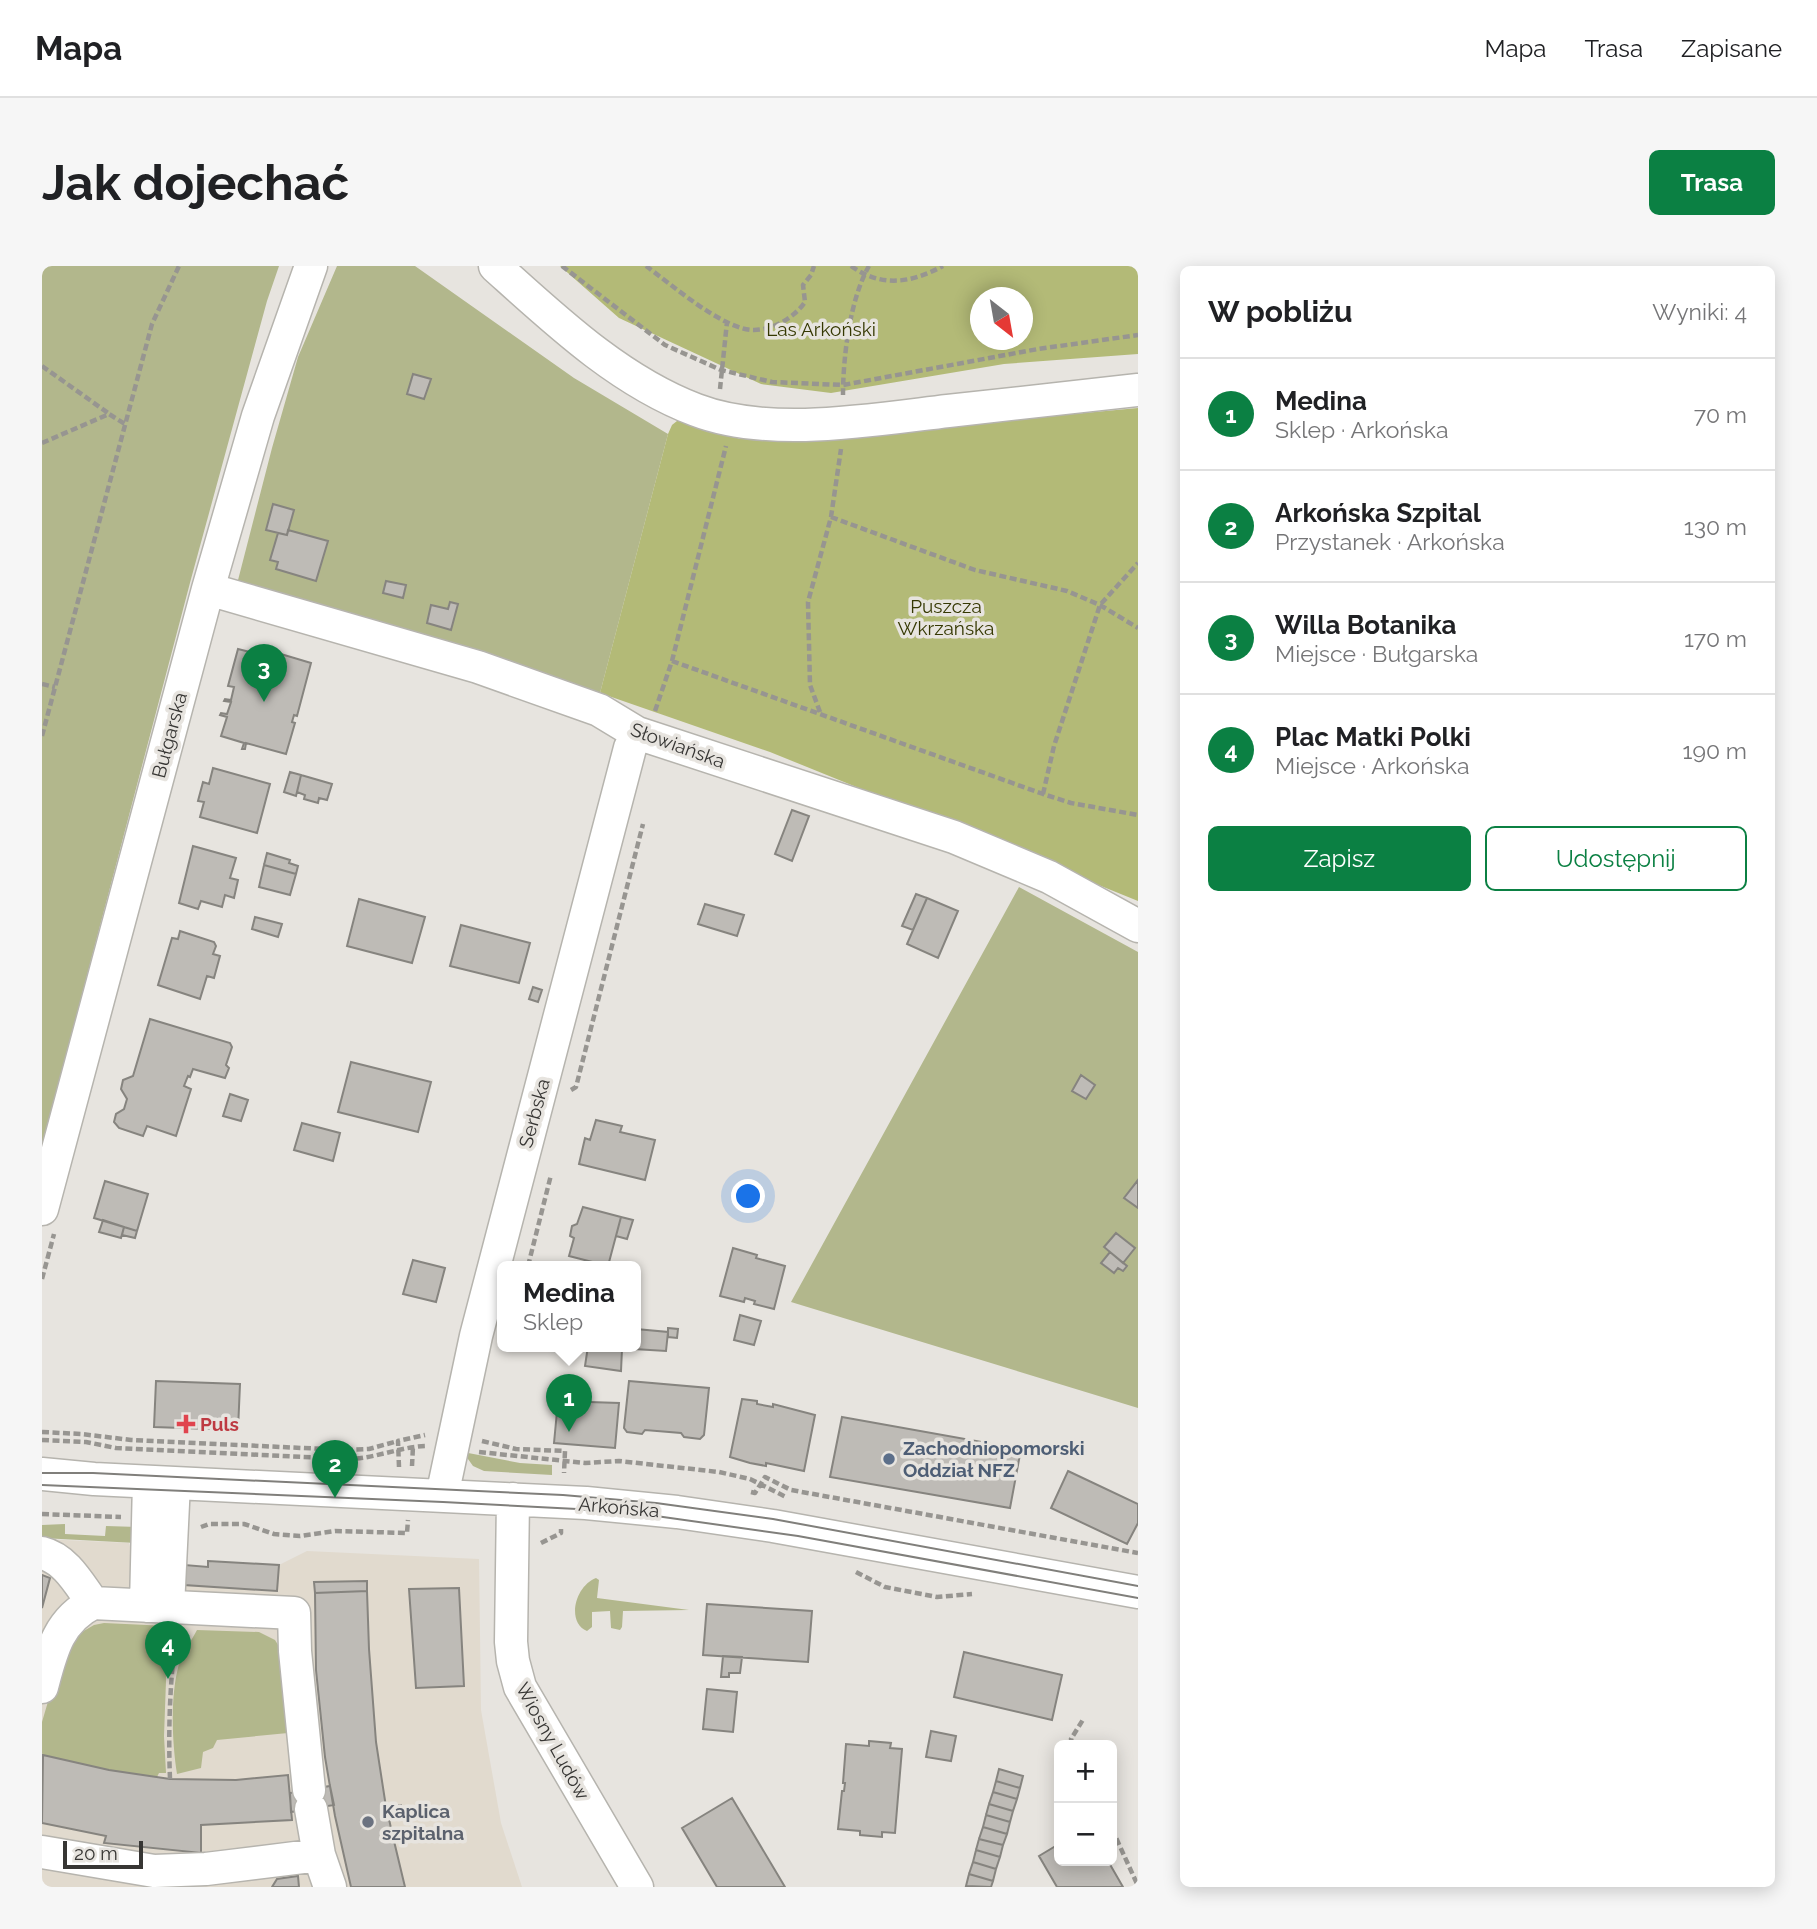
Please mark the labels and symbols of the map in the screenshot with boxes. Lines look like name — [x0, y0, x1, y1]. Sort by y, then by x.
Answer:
north arrow — [970, 287, 1033, 350]
park label: Las Arkoński — [766, 318, 876, 340]
park label: Puszcza Wkrzańska — [898, 595, 994, 639]
pin: 3 — [241, 644, 287, 702]
street label: Bułgarska — [147, 690, 191, 780]
street label: Słowiańska — [628, 718, 728, 772]
street label: Serbska — [514, 1076, 554, 1150]
your location — [731, 1179, 765, 1213]
pin: 1 — [546, 1374, 592, 1432]
place label: Puls — [200, 1413, 239, 1435]
marker: Puls — [178, 1416, 194, 1432]
place label: Zachodniopomorski Oddział NFZ — [903, 1437, 1085, 1481]
pin: 2 — [312, 1440, 358, 1498]
marker: Zachodniopomorski Oddział NFZ — [881, 1451, 897, 1467]
street label: Arkońska — [578, 1493, 660, 1521]
pin: 4 — [145, 1621, 191, 1679]
street label: Wiosny Ludów — [512, 1679, 595, 1804]
place label: Kaplica szpitalna — [382, 1800, 464, 1844]
marker: Kaplica szpitalna — [360, 1814, 376, 1830]
scale bar — [63, 1838, 144, 1870]

